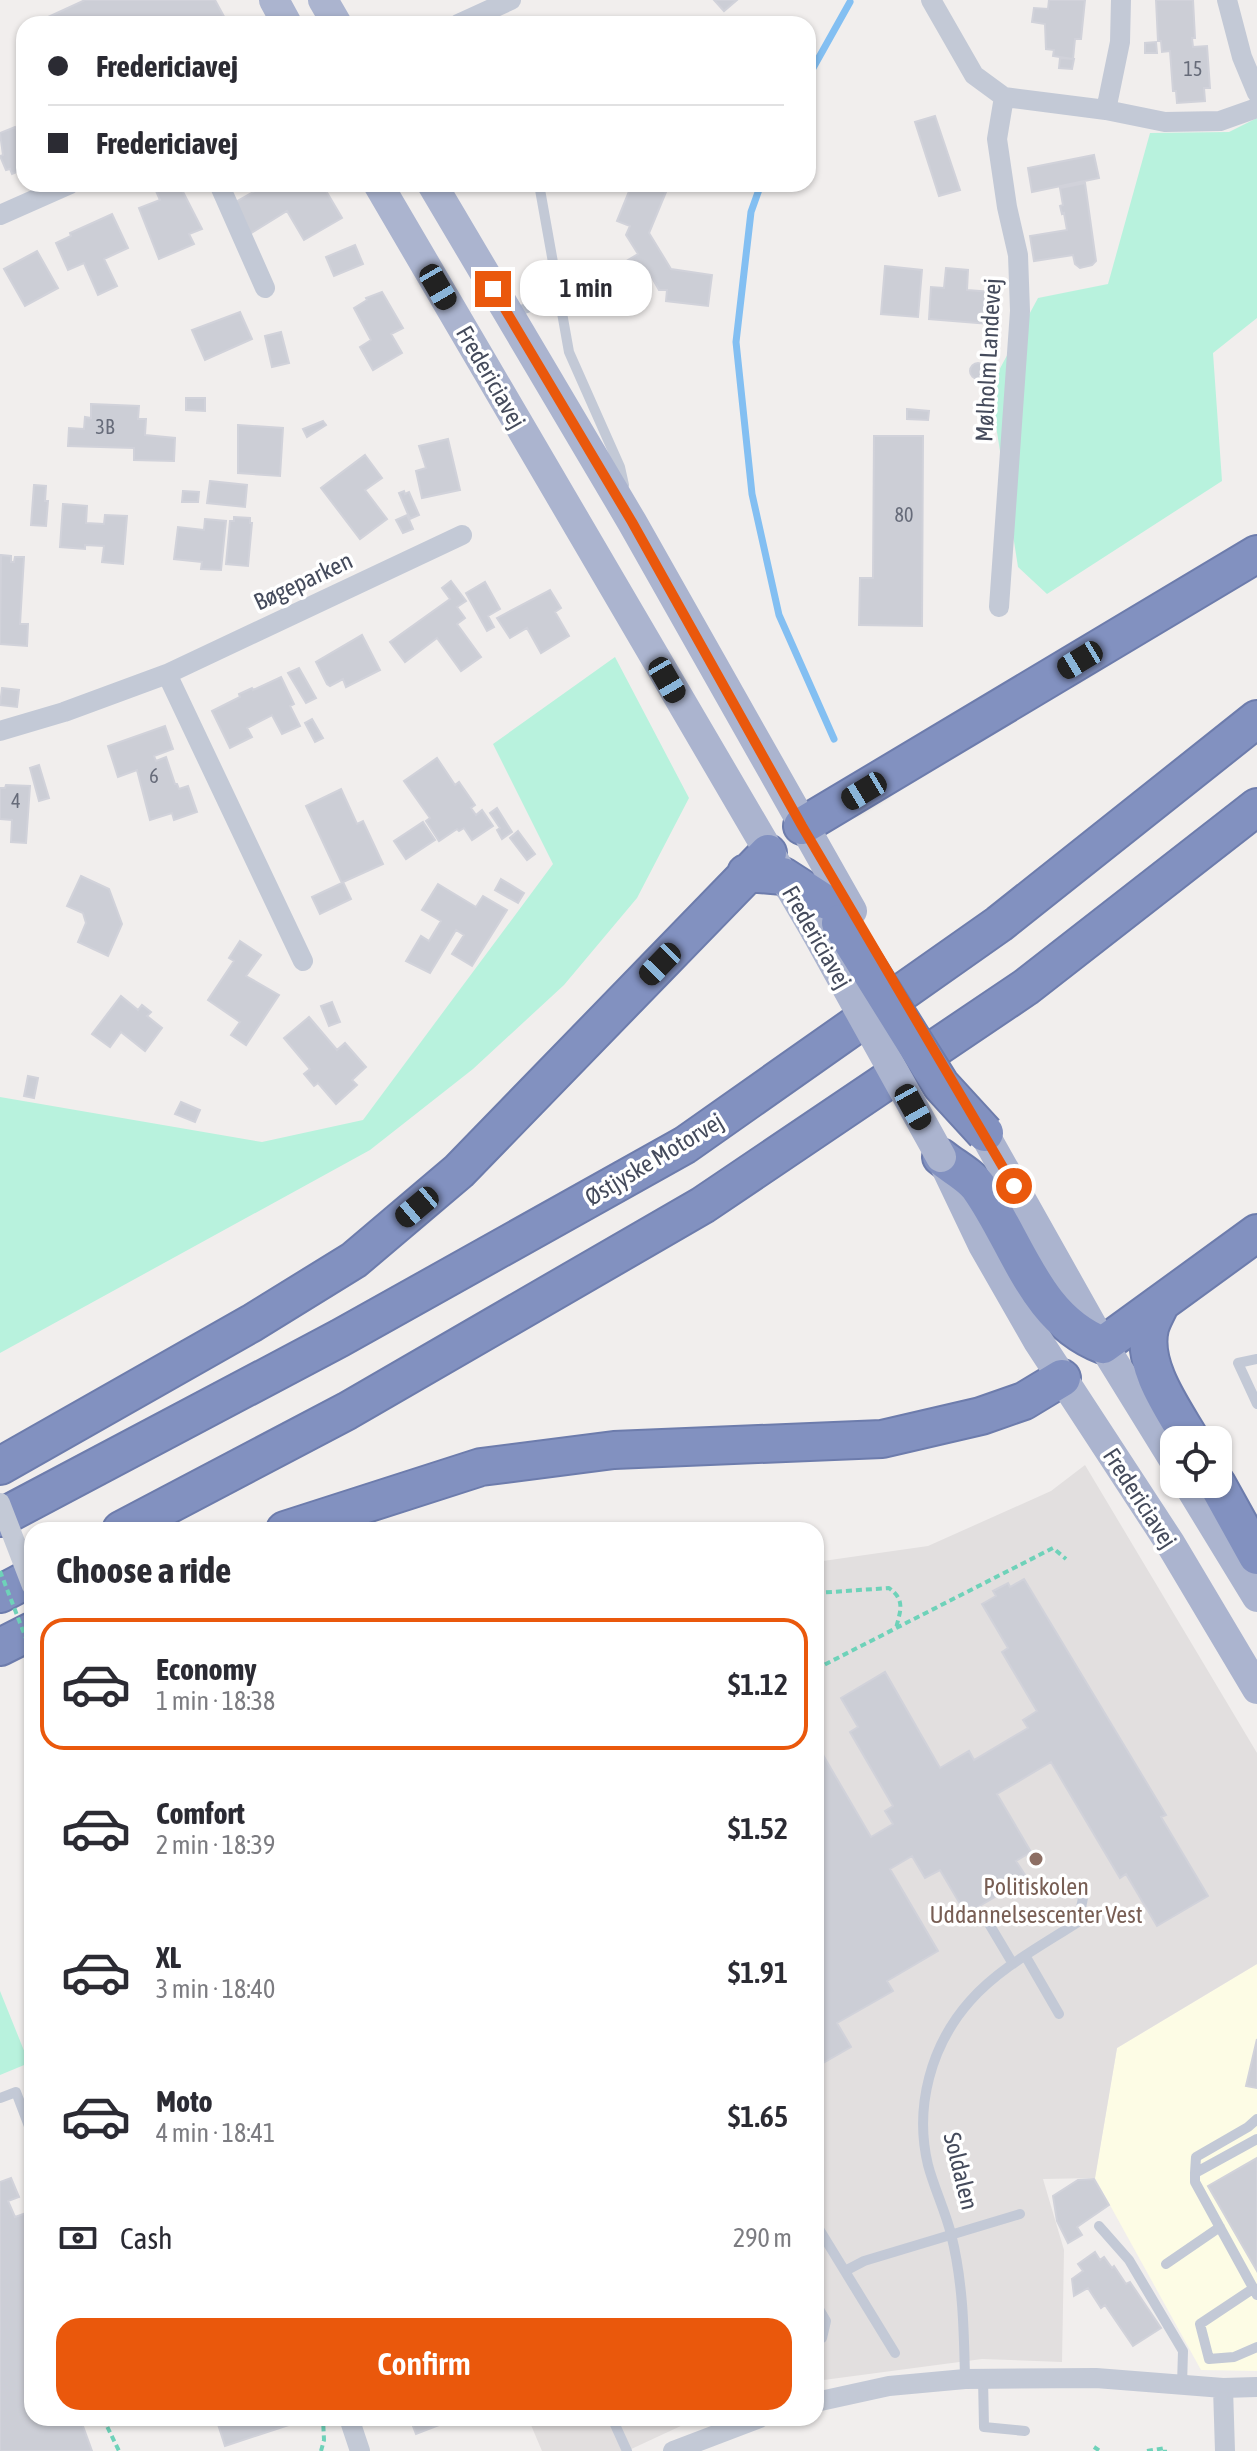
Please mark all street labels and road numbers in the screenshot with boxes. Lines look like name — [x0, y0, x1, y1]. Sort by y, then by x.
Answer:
street label: Mølholm Landevej — [970, 278, 1006, 442]
street label: Fredericiavej — [451, 321, 531, 433]
street label: Bøgeparken — [249, 546, 357, 616]
street label: Fredericiavej — [777, 881, 857, 993]
street label: Østjyske Motorvej — [580, 1107, 728, 1211]
street label: Fredericiavej — [1098, 1443, 1182, 1553]
street label: Soldalen — [938, 2130, 984, 2212]

